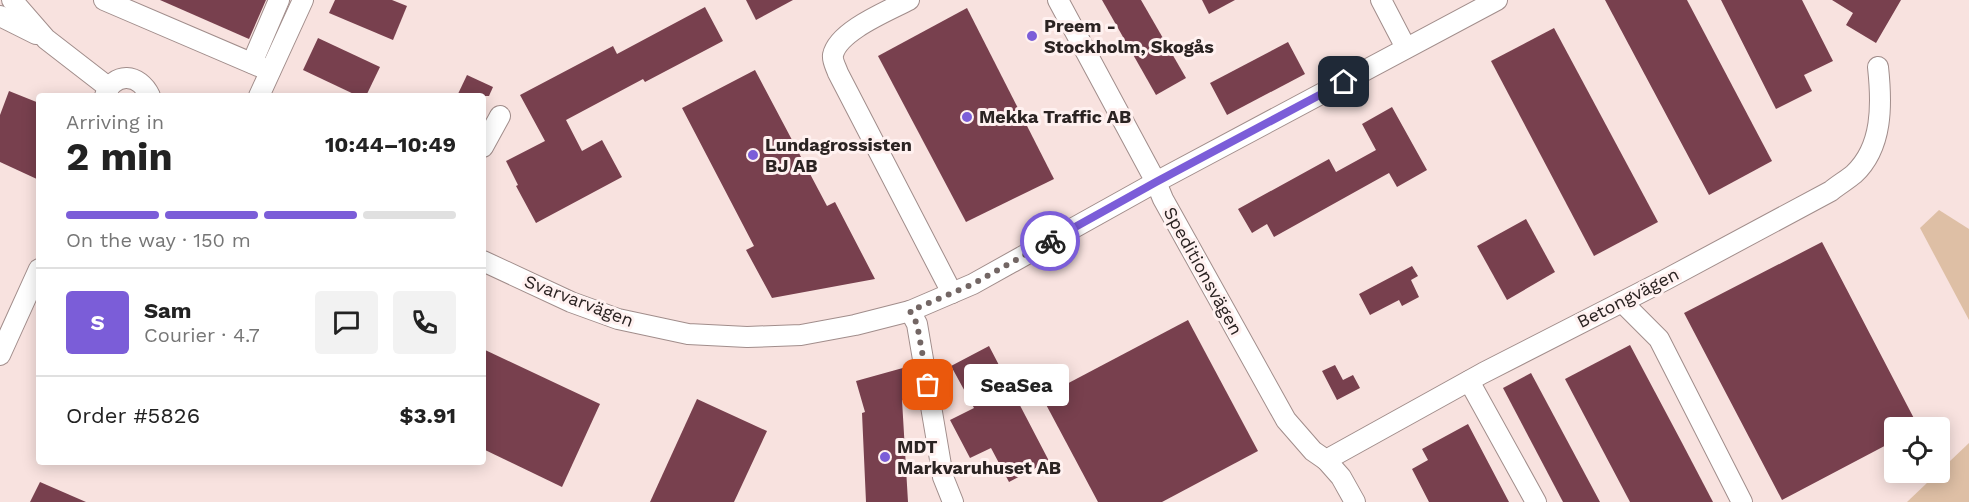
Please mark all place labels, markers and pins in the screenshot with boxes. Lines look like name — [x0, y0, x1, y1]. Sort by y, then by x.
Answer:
place label: Preem - Stockholm, Skogås — [1044, 15, 1214, 57]
marker: Preem - Stockholm, Skogås — [1025, 29, 1039, 43]
pin — [1318, 56, 1369, 107]
place label: Mekka Traffic AB — [979, 106, 1131, 127]
marker: Mekka Traffic AB — [960, 110, 974, 124]
place label: Lundagrossisten BJ AB — [765, 134, 912, 176]
marker: Lundagrossisten BJ AB — [746, 148, 760, 162]
pin — [902, 359, 953, 410]
callout: SeaSea — [964, 364, 1069, 406]
place label: MDT Markvaruhuset AB — [897, 436, 1061, 478]
marker: MDT Markvaruhuset AB — [878, 450, 892, 464]

